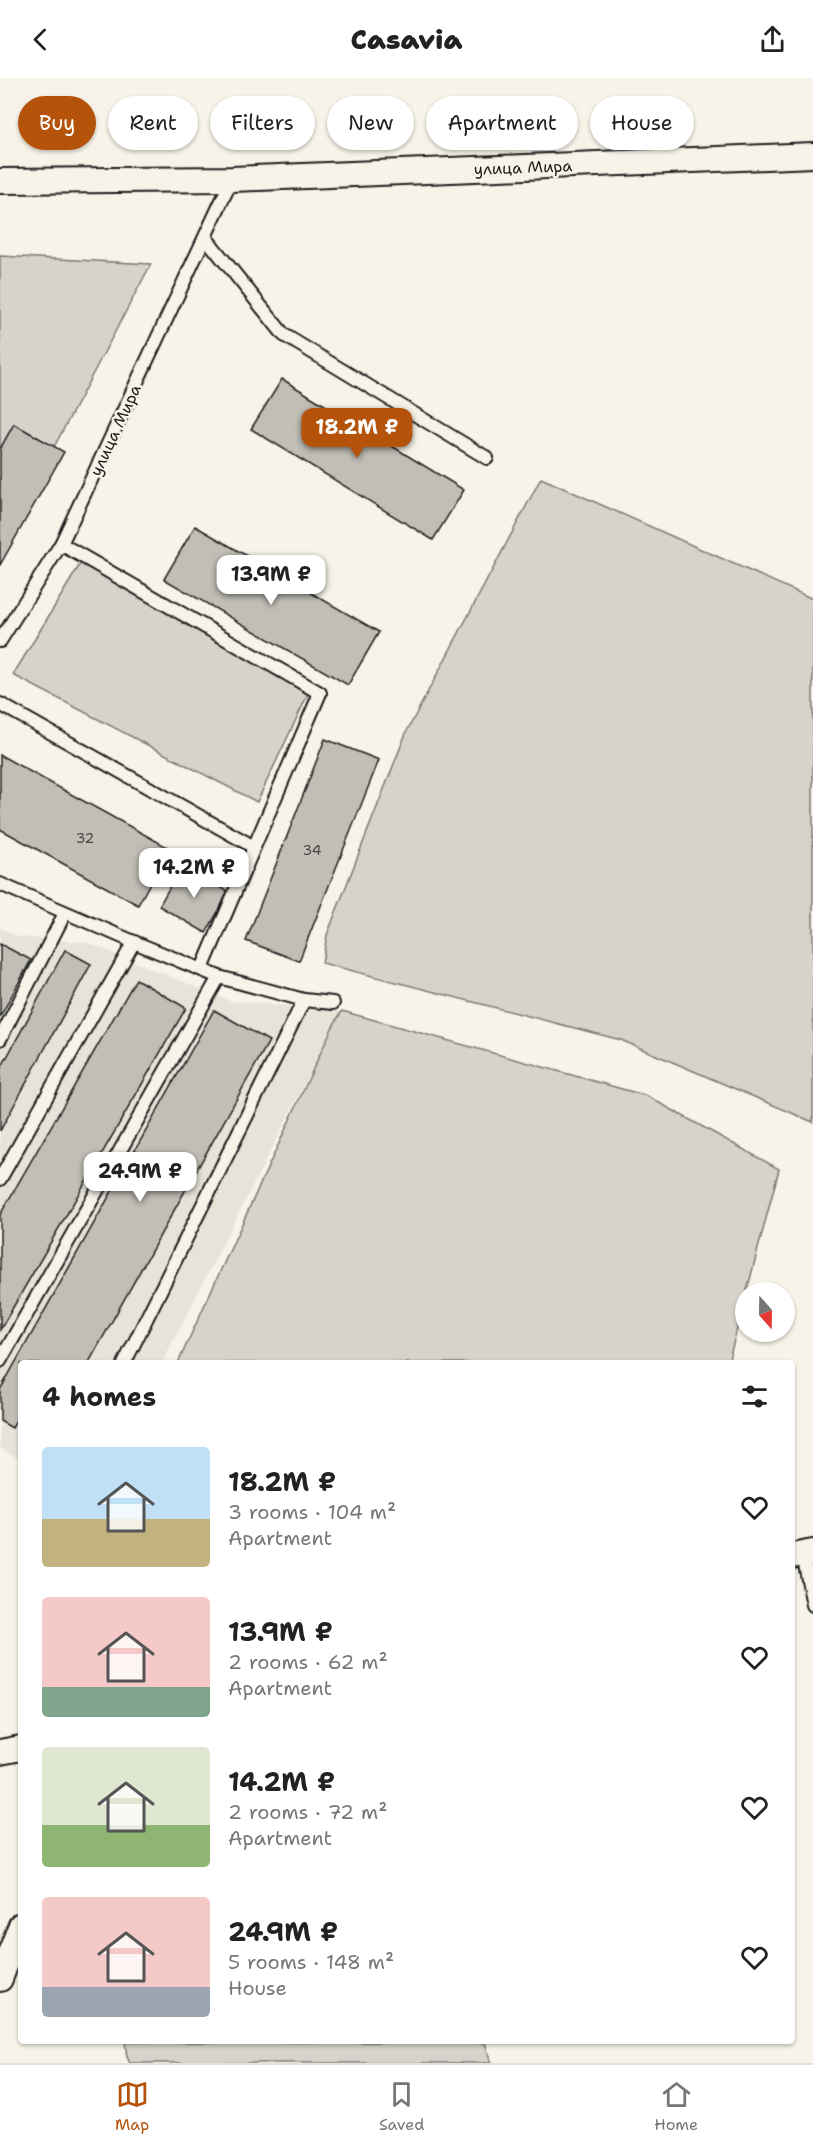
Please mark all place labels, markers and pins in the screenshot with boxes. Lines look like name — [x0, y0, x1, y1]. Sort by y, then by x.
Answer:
pin: 18.2M ₽ — [302, 408, 412, 459]
pin: 13.9M ₽ — [216, 555, 326, 606]
pin: 14.2M ₽ — [139, 848, 249, 899]
pin: 24.9M ₽ — [85, 1152, 195, 1203]

